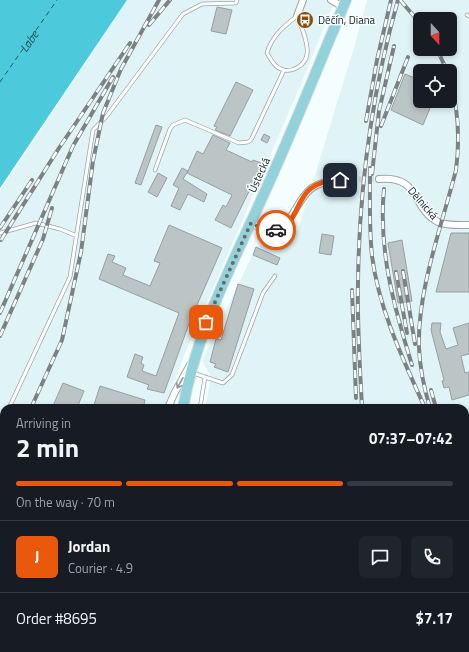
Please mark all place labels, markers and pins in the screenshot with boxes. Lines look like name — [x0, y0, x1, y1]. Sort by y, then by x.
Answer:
bus stop icon: Děčín, Diana — [295, 10, 315, 30]
place label: Děčín, Diana — [318, 12, 376, 28]
pin — [323, 163, 357, 197]
pin — [189, 305, 223, 339]

